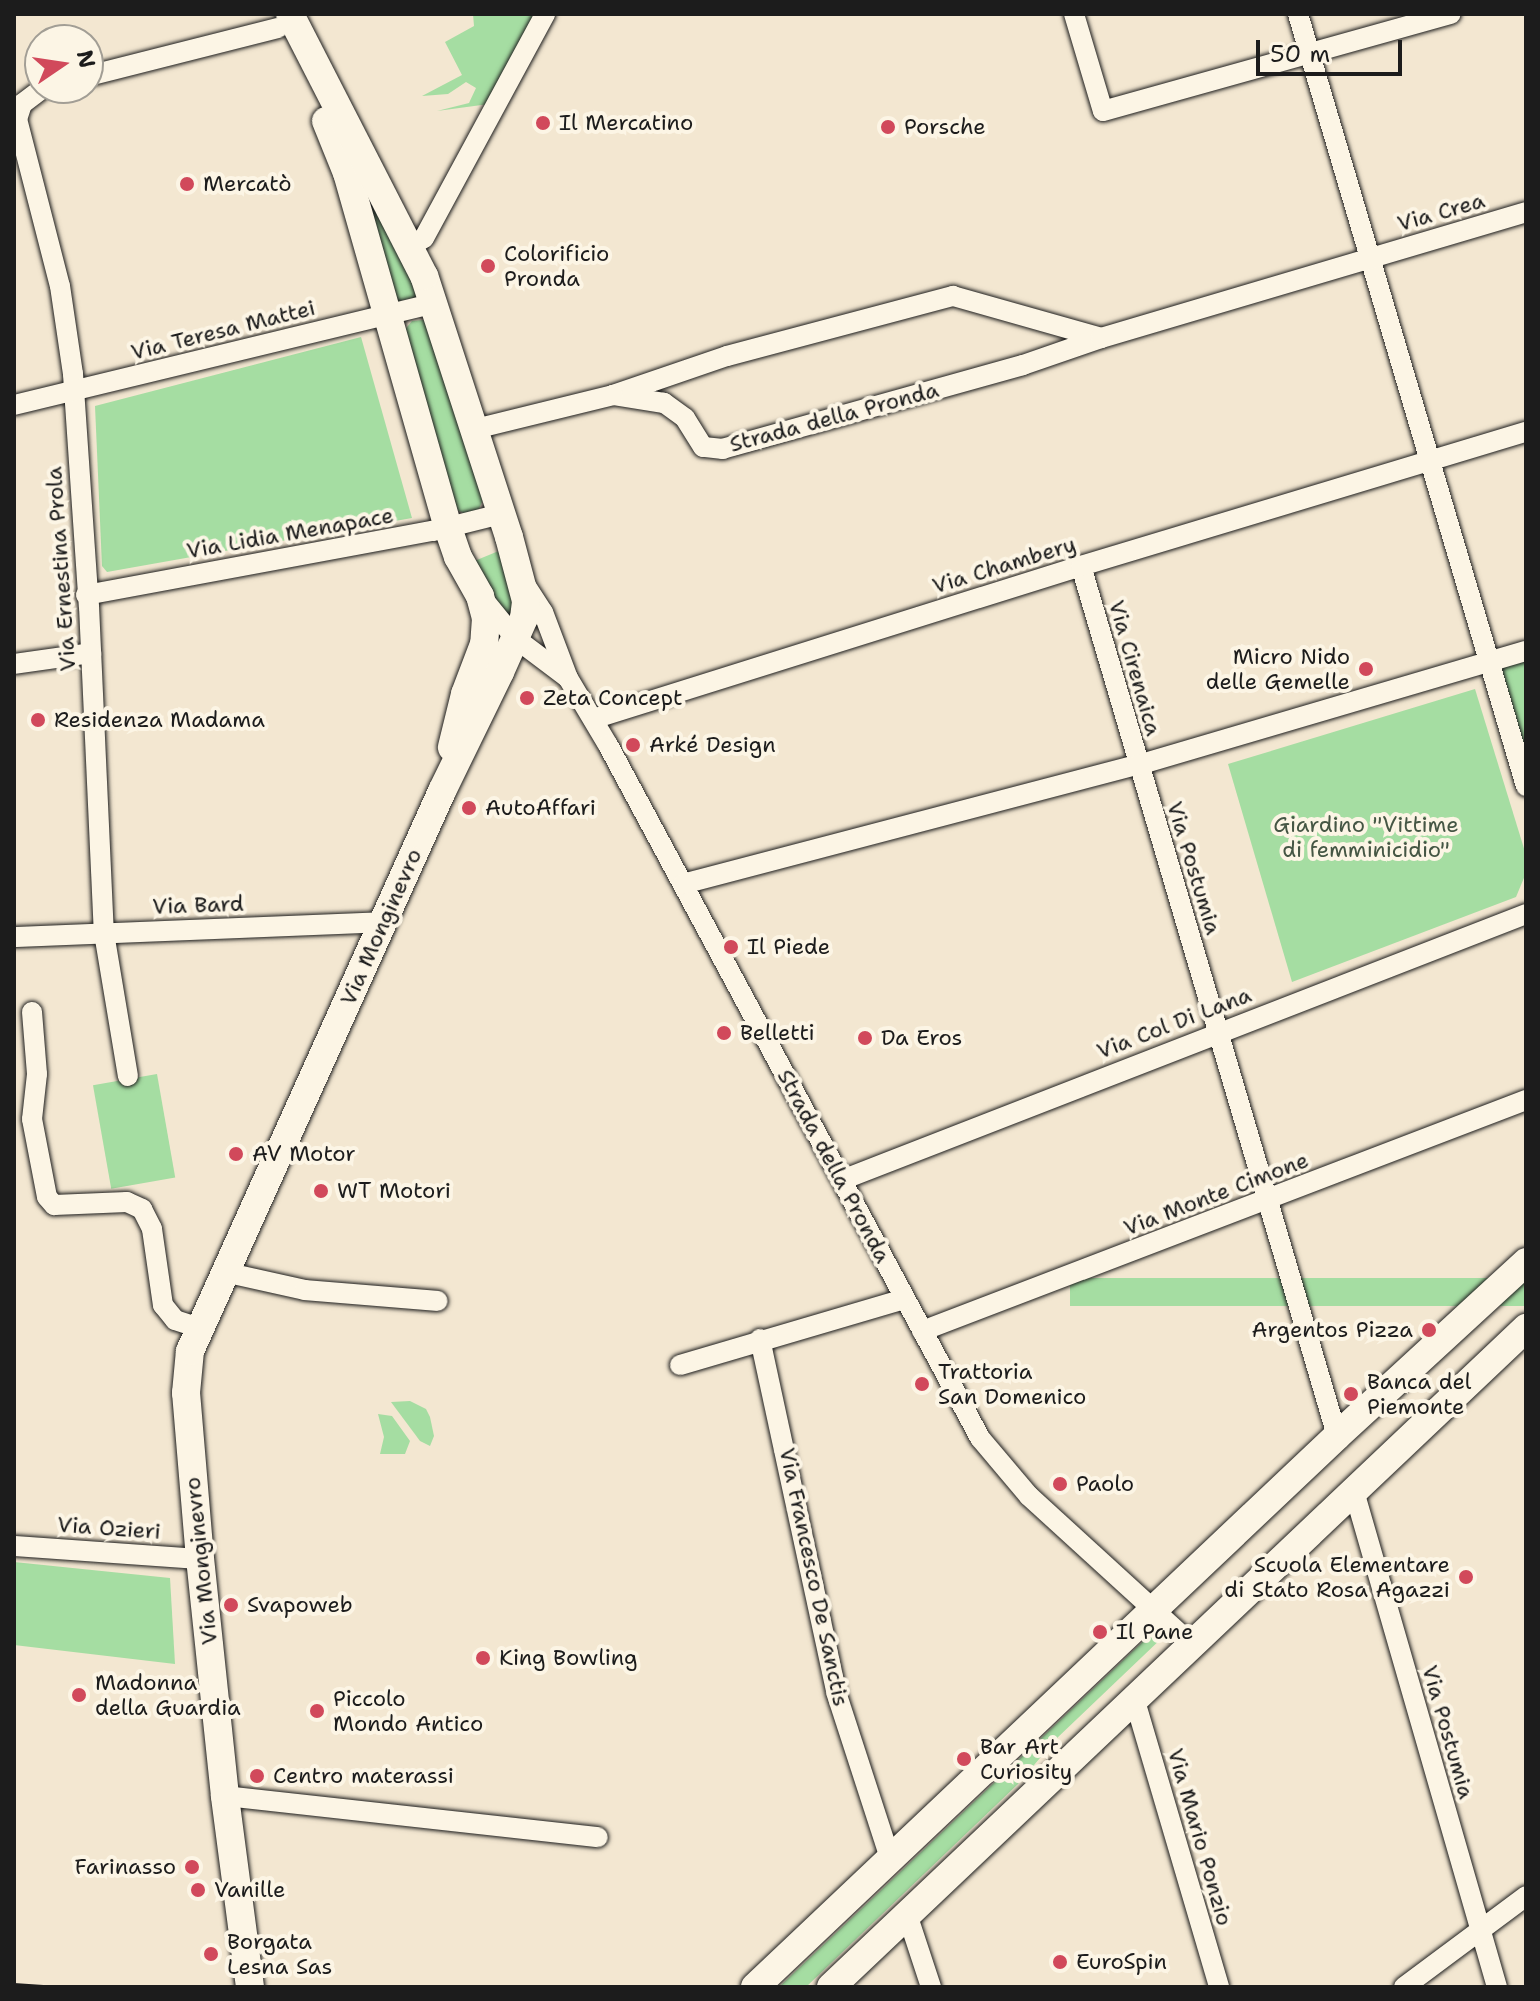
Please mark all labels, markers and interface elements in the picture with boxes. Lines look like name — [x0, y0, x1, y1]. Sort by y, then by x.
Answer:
north arrow — [24, 24, 104, 104]
scale bar — [1260, 24, 1406, 74]
text: 50 m — [1270, 38, 1330, 70]
text: N — [70, 47, 102, 71]
place label: Il Mercatino — [559, 110, 693, 136]
marker: Il Mercatino — [534, 114, 552, 132]
place label: Porsche — [904, 114, 986, 140]
marker: Porsche — [879, 118, 897, 136]
place label: Mercatò — [203, 171, 291, 197]
marker: Mercatò — [178, 175, 196, 193]
street label: Via Crea — [1394, 187, 1488, 237]
place label: Colorificio Pronda — [504, 240, 609, 292]
marker: Colorificio Pronda — [479, 257, 497, 275]
street label: Via Teresa Mattei — [128, 294, 318, 366]
street label: Strada della Pronda — [727, 376, 941, 458]
street label: Via Ernestina Prola — [41, 466, 81, 672]
street label: Via Lidia Menapace — [184, 502, 396, 564]
street label: Via Chambery — [929, 531, 1079, 599]
street label: Via Cirenaica — [1103, 597, 1167, 739]
place label: Micro Nido delle Gemelle — [1206, 643, 1350, 694]
marker: Micro Nido delle Gemelle — [1357, 660, 1375, 678]
place label: Zeta Concept — [543, 685, 683, 711]
marker: Zeta Concept — [518, 689, 536, 707]
place label: Residenza Madama — [54, 707, 265, 733]
marker: Residenza Madama — [29, 711, 47, 729]
place label: Arké Design — [649, 732, 776, 758]
marker: Arké Design — [624, 736, 642, 754]
place label: AutoAffari — [485, 795, 596, 821]
street label: Via Postumia — [1161, 798, 1227, 938]
marker: AutoAffari — [460, 799, 478, 817]
park label: Giardino "Vittime di femminicidio" — [1273, 811, 1459, 862]
street label: Via Monginevro — [335, 845, 427, 1009]
street label: Via Bard — [152, 890, 244, 920]
place label: Il Piede — [747, 934, 830, 960]
marker: Il Piede — [722, 938, 740, 956]
street label: Via Col Di Lana — [1093, 981, 1255, 1065]
place label: Belletti — [740, 1020, 815, 1046]
marker: Belletti — [715, 1024, 733, 1042]
place label: Da Eros — [881, 1025, 962, 1051]
marker: Da Eros — [856, 1029, 874, 1047]
street label: Strada della Pronda — [772, 1065, 896, 1267]
place label: AV Motor — [252, 1141, 356, 1167]
marker: AV Motor — [227, 1145, 245, 1163]
street label: Via Monte Cimone — [1120, 1147, 1312, 1241]
place label: WT Motori — [337, 1178, 451, 1204]
marker: WT Motori — [312, 1182, 330, 1200]
place label: Argentos Pizza — [1252, 1317, 1413, 1343]
marker: Argentos Pizza — [1420, 1321, 1438, 1339]
place label: Trattoria San Domenico — [938, 1358, 1086, 1410]
place label: Banca del Piemonte — [1367, 1368, 1471, 1420]
marker: Trattoria San Domenico — [913, 1375, 931, 1393]
marker: Banca del Piemonte — [1342, 1385, 1360, 1403]
street label: Via Francesco De Sanctis — [774, 1445, 854, 1709]
place label: Paolo — [1076, 1471, 1134, 1497]
marker: Paolo — [1051, 1475, 1069, 1493]
street label: Via Monginevro — [179, 1476, 223, 1646]
street label: Via Ozieri — [56, 1511, 162, 1545]
place label: Scuola Elementare di Stato Rosa Agazzi — [1224, 1551, 1450, 1602]
marker: Scuola Elementare di Stato Rosa Agazzi — [1457, 1568, 1475, 1586]
place label: Svapoweb — [247, 1592, 353, 1618]
marker: Svapoweb — [222, 1596, 240, 1614]
place label: Il Pane — [1116, 1619, 1193, 1645]
marker: Il Pane — [1091, 1623, 1109, 1641]
place label: King Bowling — [499, 1645, 637, 1671]
marker: King Bowling — [474, 1649, 492, 1667]
street label: Via Postumia — [1416, 1662, 1480, 1802]
place label: Madonna della Guardia — [95, 1669, 241, 1720]
place label: Piccolo Mondo Antico — [333, 1685, 483, 1736]
marker: Madonna della Guardia — [70, 1686, 88, 1704]
marker: Piccolo Mondo Antico — [308, 1702, 326, 1720]
place label: Bar Art Curiosity — [980, 1733, 1072, 1784]
street label: Via Mario Ponzio — [1162, 1745, 1238, 1929]
marker: Bar Art Curiosity — [955, 1750, 973, 1768]
place label: Centro materassi — [273, 1763, 454, 1789]
marker: Centro materassi — [248, 1767, 266, 1785]
place label: Farinasso — [75, 1854, 176, 1880]
marker: Farinasso — [183, 1858, 201, 1876]
place label: Vanille — [214, 1877, 285, 1903]
marker: Vanille — [189, 1881, 207, 1899]
place label: Borgata Lesna Sas — [227, 1928, 332, 1980]
marker: Borgata Lesna Sas — [202, 1945, 220, 1963]
place label: EuroSpin — [1076, 1949, 1167, 1975]
marker: EuroSpin — [1051, 1953, 1069, 1971]

